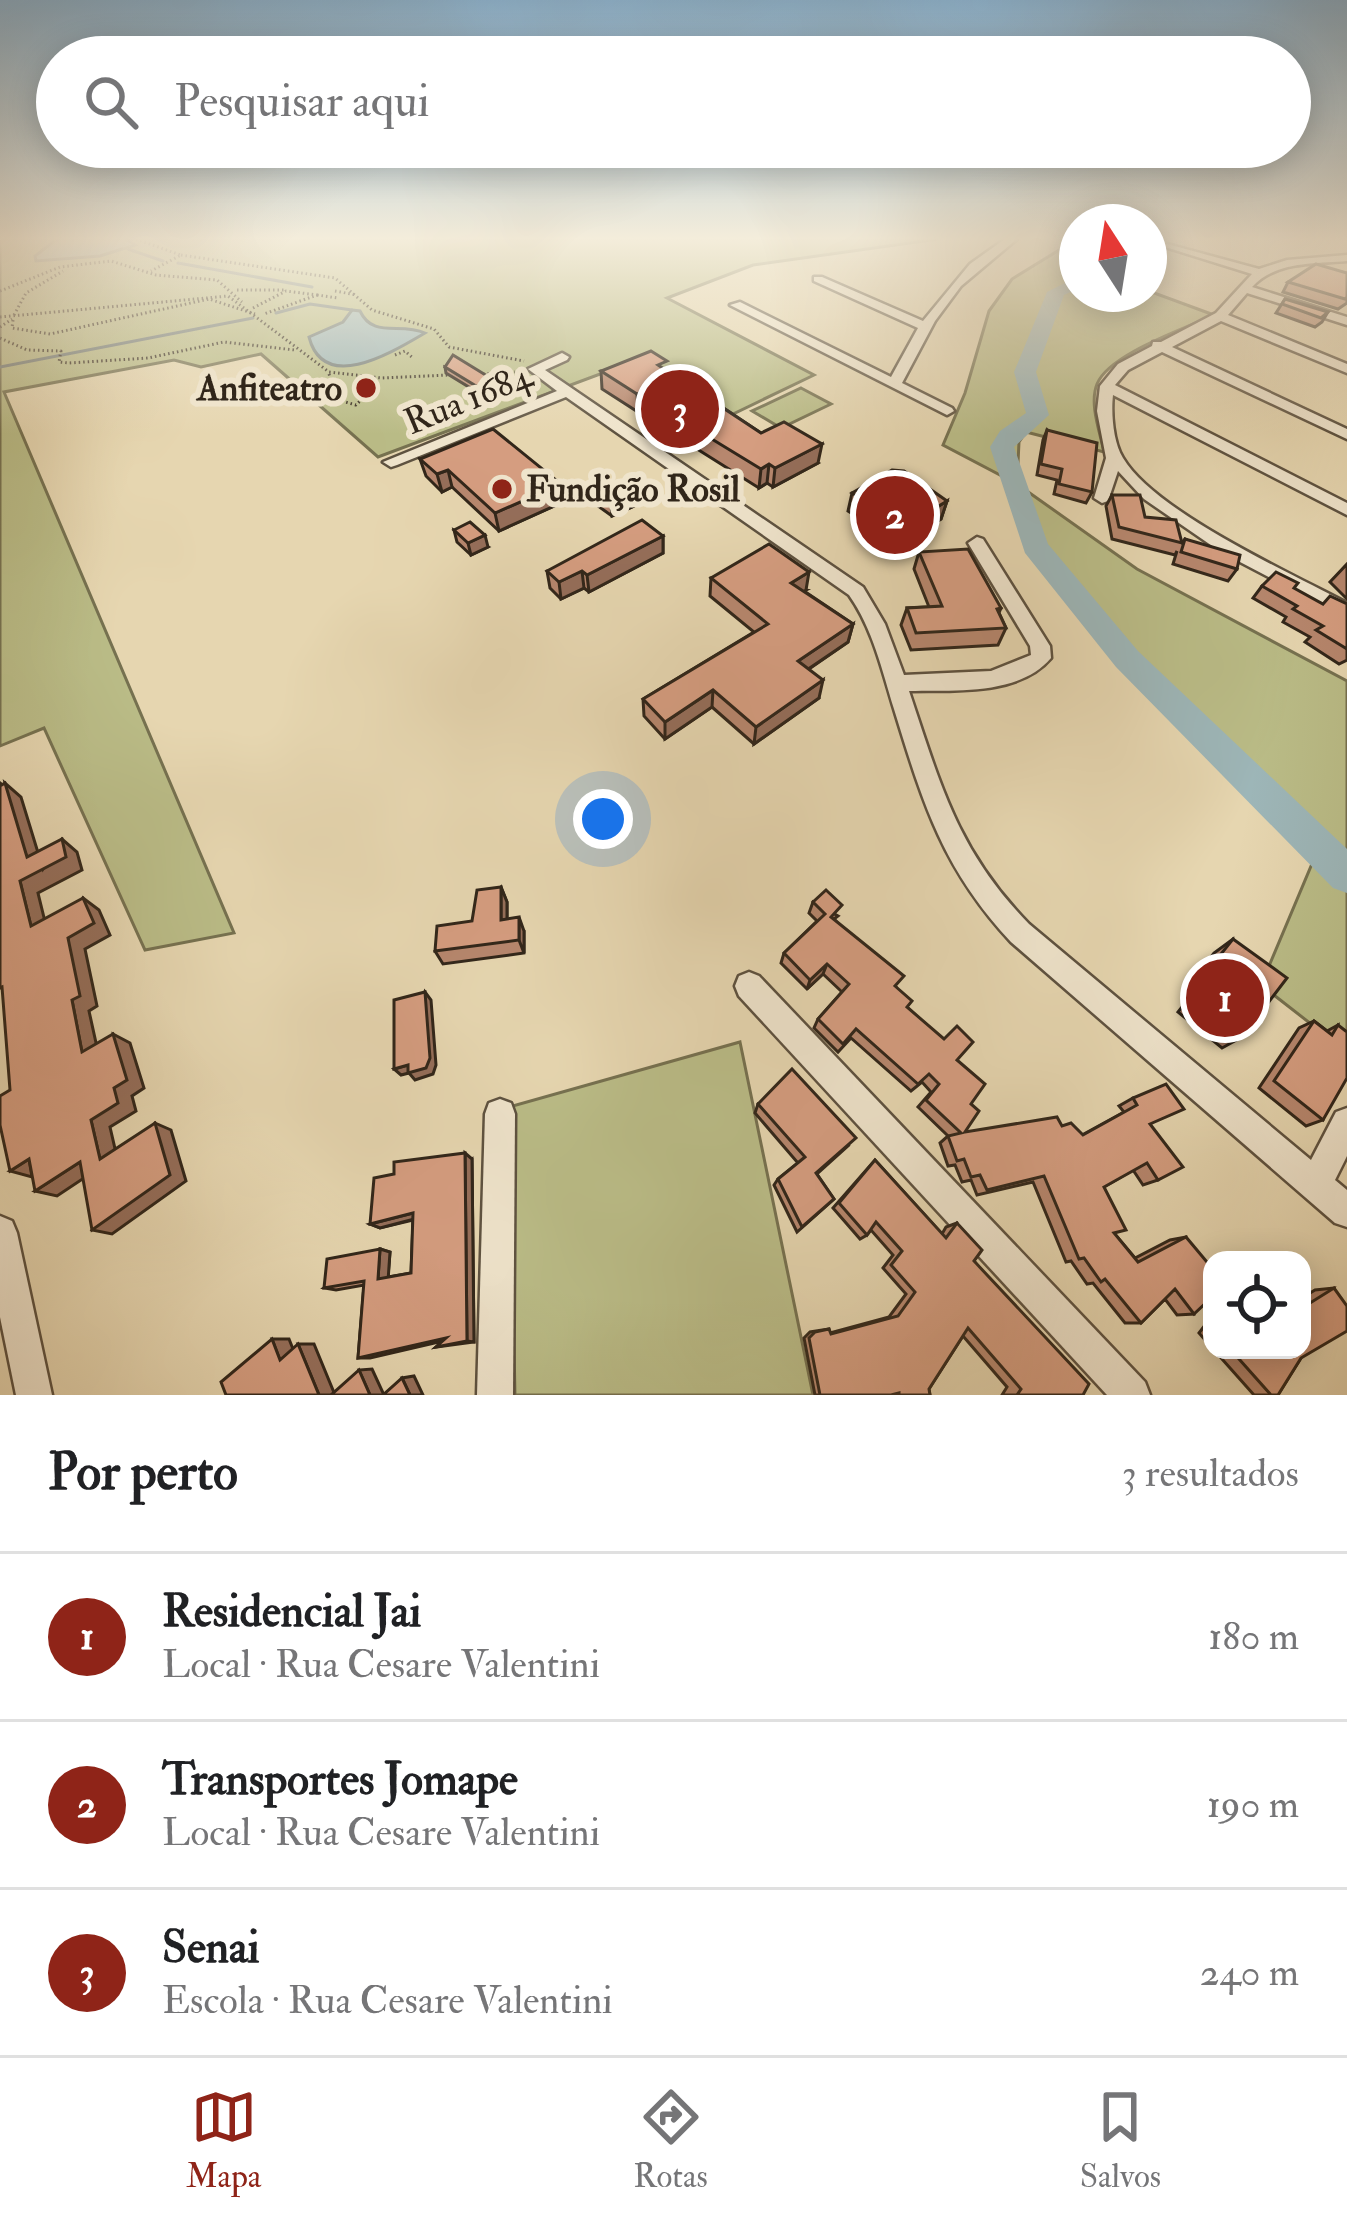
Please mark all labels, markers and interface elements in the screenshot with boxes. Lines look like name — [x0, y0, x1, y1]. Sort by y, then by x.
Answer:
search box — [36, 36, 1311, 168]
icon: search — [78, 69, 144, 135]
text: Pesquisar aqui — [174, 74, 430, 130]
north arrow — [1059, 204, 1167, 312]
street label: Rua 1684 — [398, 353, 540, 445]
pin: 3 — [641, 364, 719, 454]
place label: Anfiteatro — [195, 366, 342, 411]
marker: Anfiteatro — [353, 375, 379, 401]
place label: Fundição Rosil — [526, 467, 741, 512]
pin: 2 — [856, 470, 934, 560]
marker: Fundição Rosil — [489, 476, 515, 502]
your location — [573, 789, 633, 849]
pin: 1 — [1186, 953, 1264, 1043]
map controls — [1203, 1251, 1311, 1359]
button: locate — [1203, 1251, 1311, 1359]
text: Por perto — [48, 1441, 238, 1505]
text: 3 resultados — [1122, 1449, 1299, 1498]
text: Residencial Jai — [162, 1584, 421, 1640]
text: 1 — [80, 1612, 94, 1661]
text: 180 m — [1208, 1612, 1299, 1661]
text: Local · Rua Cesare Valentini — [162, 1640, 600, 1689]
text: Transportes Jomape — [162, 1752, 518, 1808]
text: 2 — [77, 1780, 97, 1829]
text: 190 m — [1207, 1780, 1299, 1829]
text: Local · Rua Cesare Valentini — [162, 1808, 600, 1857]
text: Senai — [162, 1920, 260, 1976]
text: 3 — [80, 1948, 94, 1997]
text: 240 m — [1200, 1948, 1299, 1997]
text: Escola · Rua Cesare Valentini — [162, 1976, 613, 2025]
tab: Mapa — [186, 2084, 261, 2197]
tab: Rotas — [633, 2084, 708, 2197]
tab: Salvos — [1080, 2084, 1161, 2197]

